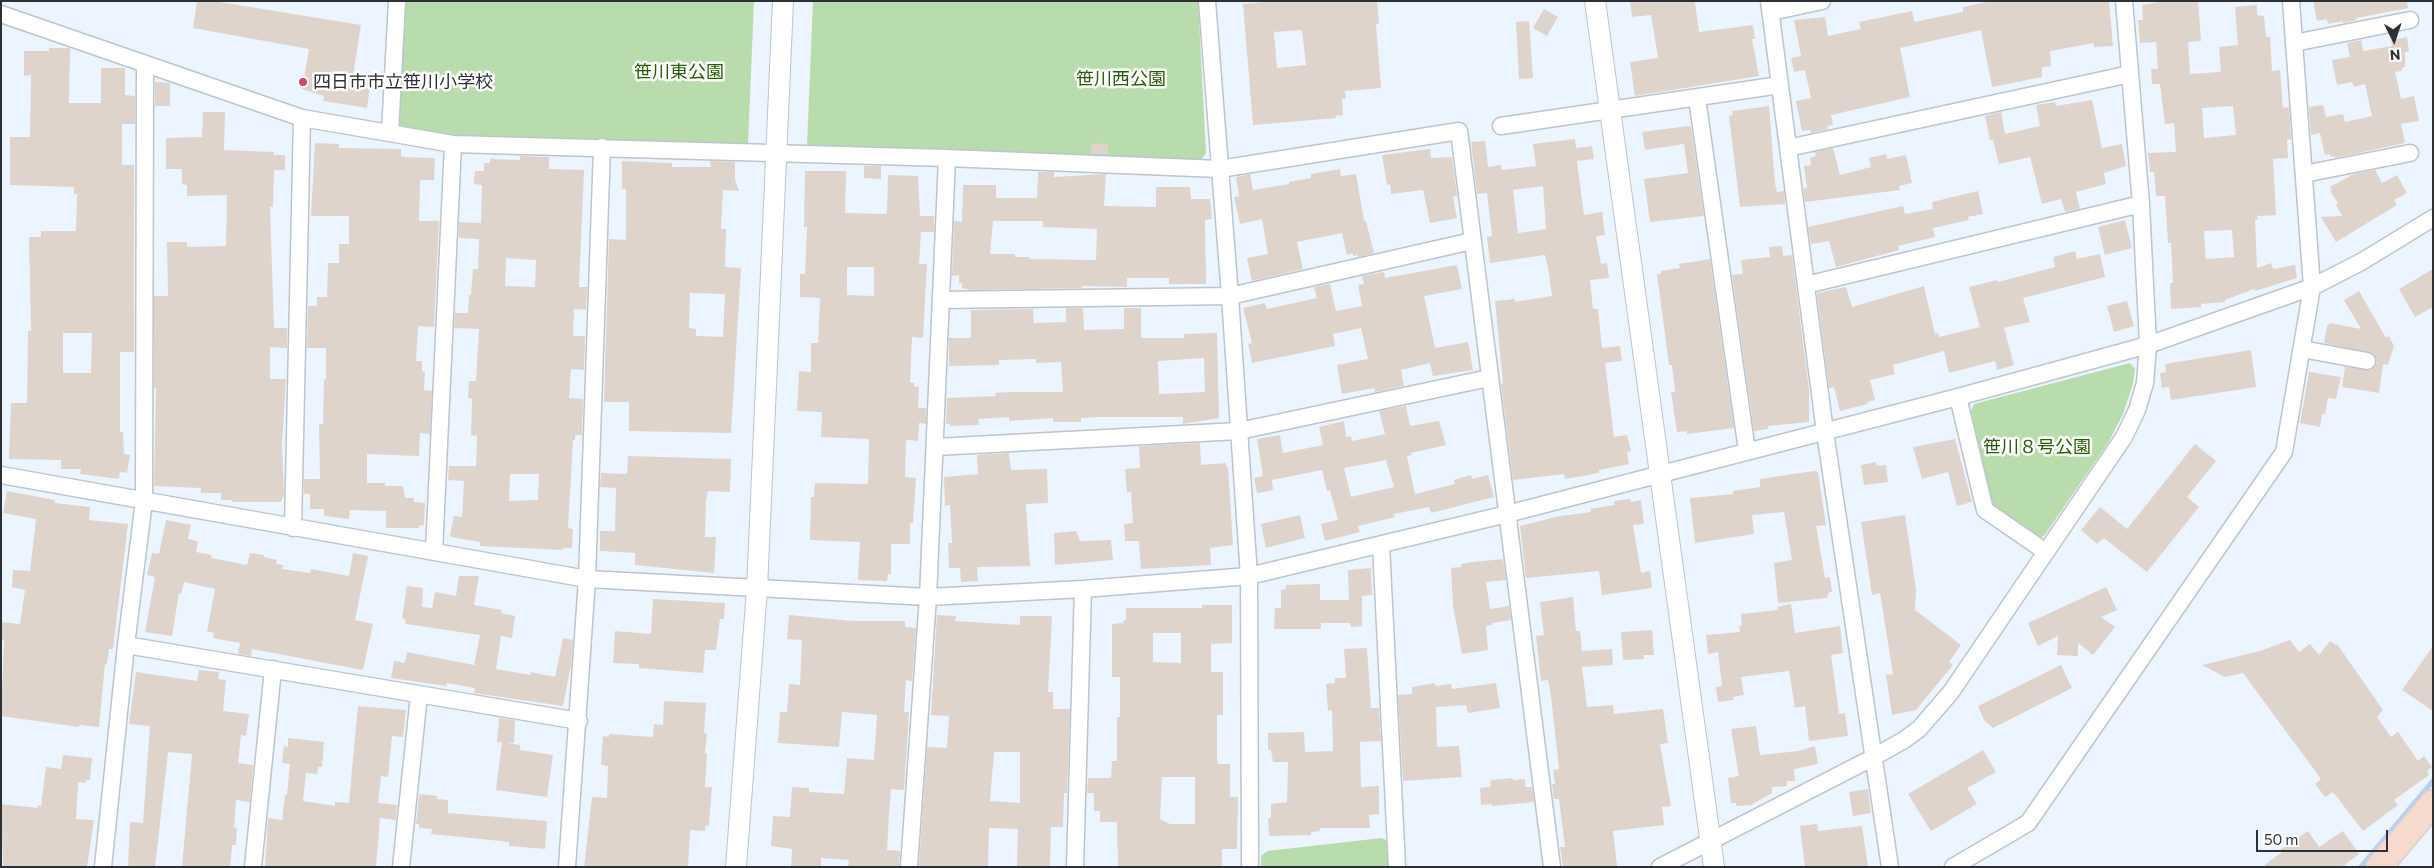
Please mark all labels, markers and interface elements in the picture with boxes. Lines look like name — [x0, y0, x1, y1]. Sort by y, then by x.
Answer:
north arrow — [2369, 15, 2419, 65]
text: N — [2389, 47, 2401, 64]
park label: 笹川東公園 — [634, 61, 724, 83]
park label: 笹川西公園 — [1076, 68, 1166, 90]
place label: 四日市市立笹川小学校 — [313, 71, 493, 93]
marker: 四日市市立笹川小学校 — [297, 76, 309, 88]
park label: 笹川８号公園 — [1983, 436, 2091, 458]
scale bar — [2259, 820, 2392, 852]
text: 50 m — [2264, 830, 2298, 848]

